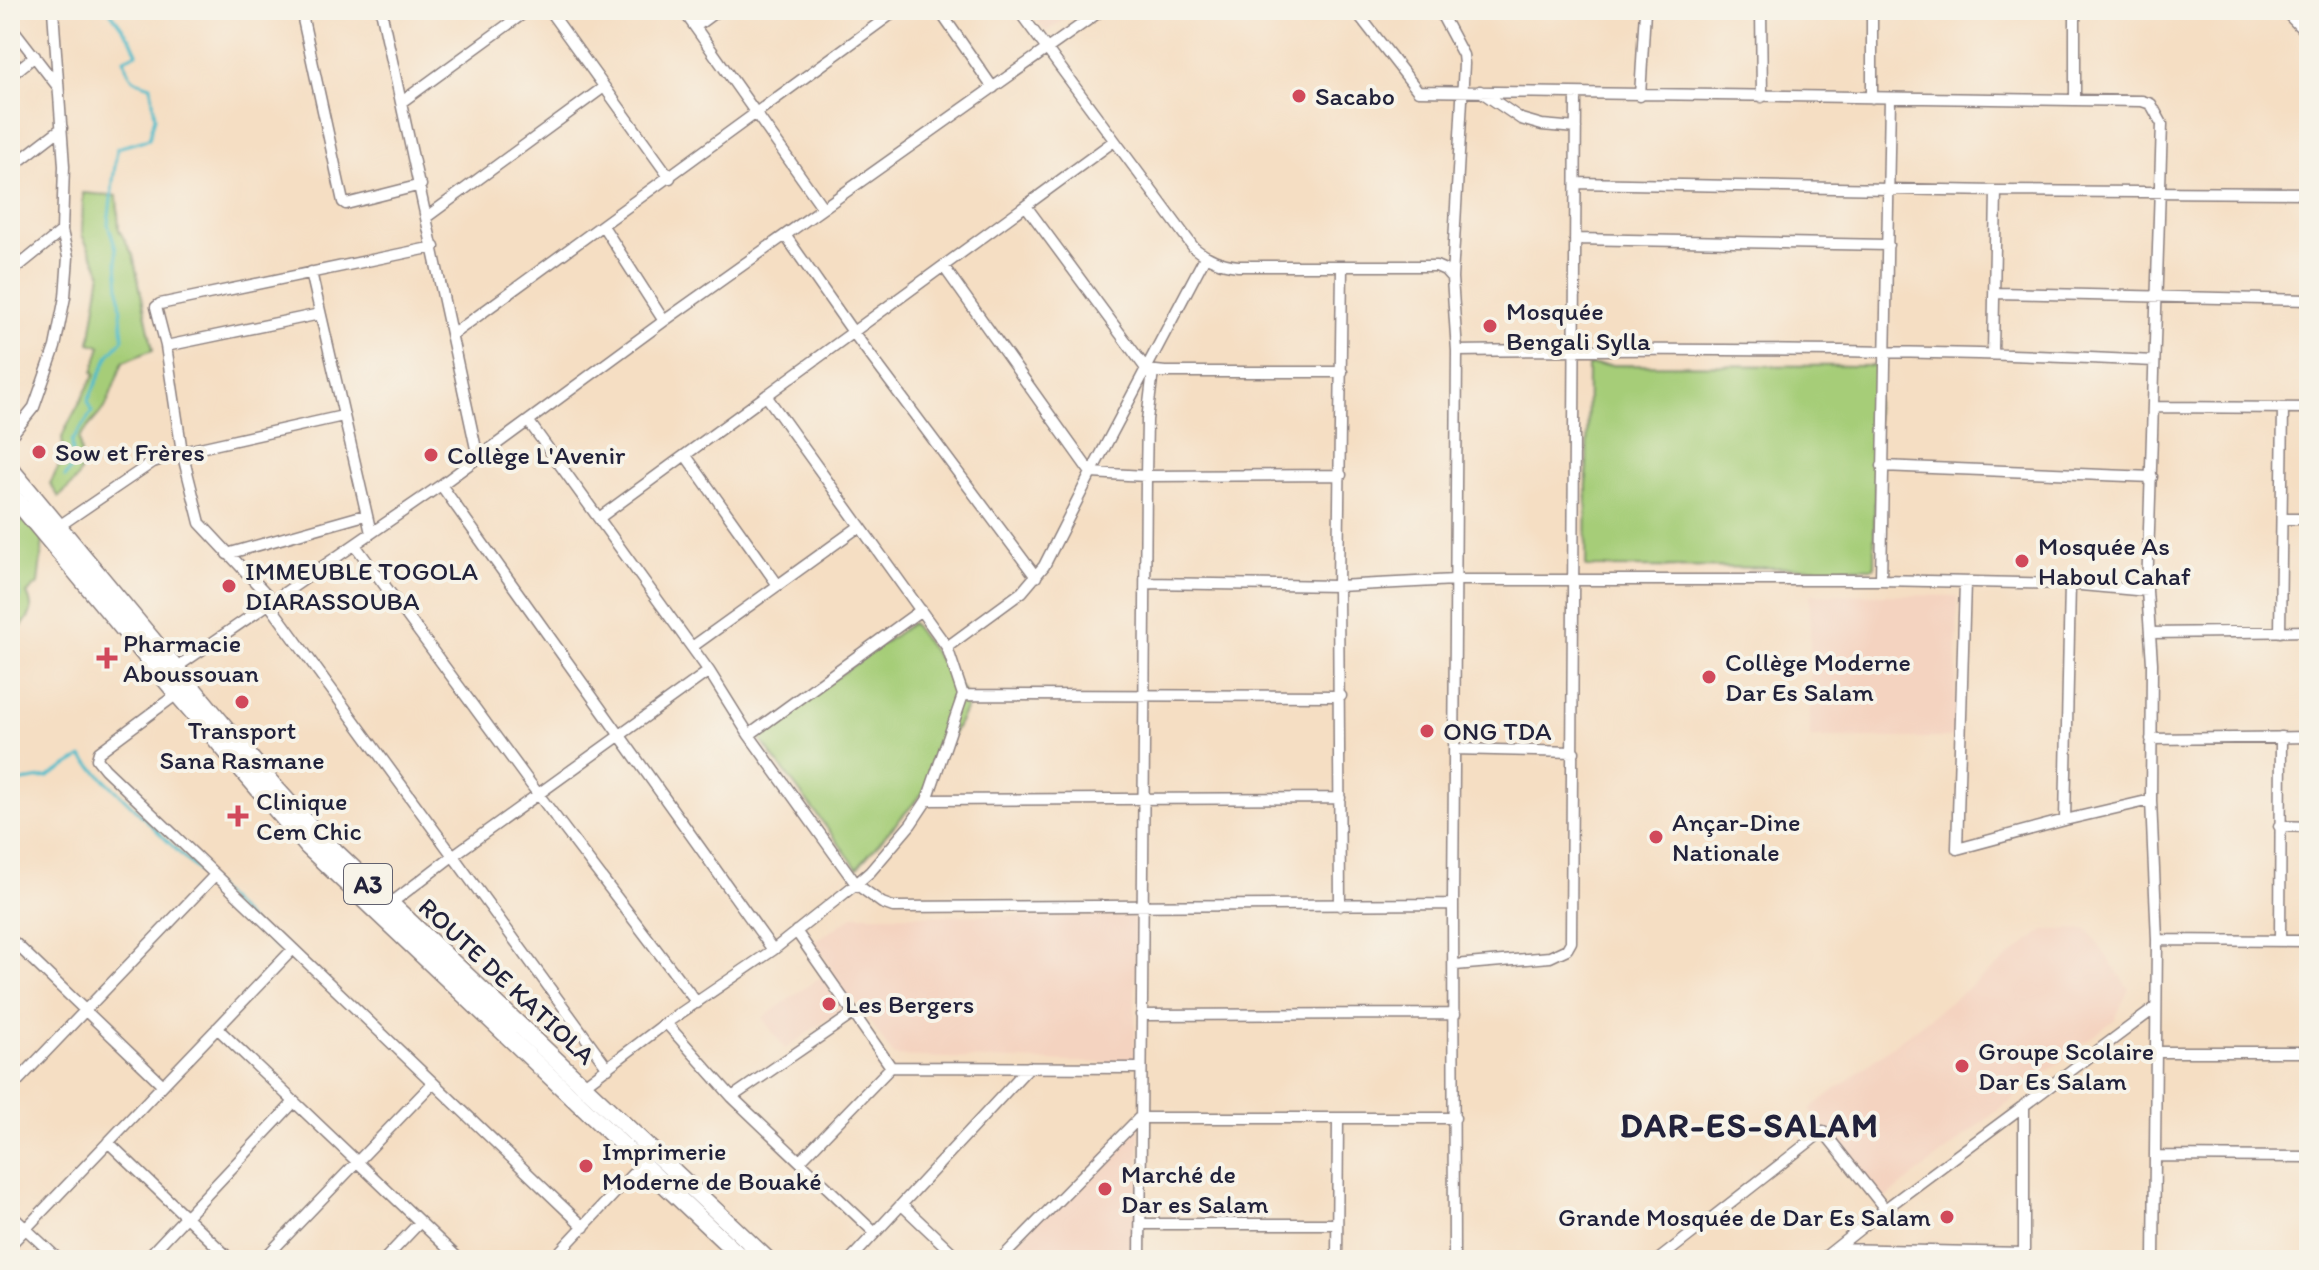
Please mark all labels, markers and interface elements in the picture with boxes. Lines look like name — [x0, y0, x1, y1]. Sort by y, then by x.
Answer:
place label: Sacabo — [1315, 80, 1395, 112]
marker: Sacabo — [1290, 87, 1308, 105]
place label: Mosquée Bengali Sylla — [1506, 295, 1651, 357]
marker: Mosquée Bengali Sylla — [1481, 317, 1499, 335]
place label: Sow et Frères — [55, 436, 205, 468]
place label: Collège L'Avenir — [447, 439, 626, 471]
marker: Sow et Frères — [30, 443, 48, 461]
marker: Collège L'Avenir — [422, 446, 440, 464]
place label: Mosquée As Haboul Cahaf — [2038, 530, 2191, 592]
marker: Mosquée As Haboul Cahaf — [2013, 552, 2031, 570]
place label: IMMEUBLE TOGOLA DIARASSOUBA — [245, 555, 478, 617]
marker: IMMEUBLE TOGOLA DIARASSOUBA — [220, 577, 238, 595]
place label: Pharmacie Aboussouan — [123, 627, 259, 689]
place label: Collège Moderne Dar Es Salam — [1725, 646, 1911, 708]
marker: Pharmacie Aboussouan — [98, 649, 116, 667]
marker: Collège Moderne Dar Es Salam — [1700, 668, 1718, 686]
marker: Transport Sana Rasmane — [233, 693, 251, 711]
place label: Transport Sana Rasmane — [159, 714, 325, 776]
place label: ONG TDA — [1443, 715, 1552, 747]
marker: ONG TDA — [1418, 722, 1436, 740]
place label: Clinique Cem Chic — [256, 785, 362, 847]
marker: Clinique Cem Chic — [227, 805, 249, 827]
place label: Ançar-Dine Nationale — [1672, 806, 1800, 868]
marker: Ançar-Dine Nationale — [1647, 828, 1665, 846]
road number: A3 — [344, 864, 392, 904]
street label: ROUTE DE KATIOLA — [412, 891, 602, 1071]
place label: Les Bergers — [845, 988, 974, 1020]
marker: Les Bergers — [820, 995, 838, 1013]
place label: Groupe Scolaire Dar Es Salam — [1978, 1035, 2154, 1097]
marker: Groupe Scolaire Dar Es Salam — [1953, 1057, 1971, 1075]
district label: DAR-ES-SALAM — [1620, 1105, 1880, 1146]
place label: Imprimerie Moderne de Bouaké — [602, 1135, 822, 1197]
marker: Imprimerie Moderne de Bouaké — [577, 1157, 595, 1175]
place label: Marché de Dar es Salam — [1121, 1158, 1269, 1220]
marker: Marché de Dar es Salam — [1096, 1180, 1114, 1198]
place label: Grande Mosquée de Dar Es Salam — [1558, 1201, 1931, 1233]
marker: Grande Mosquée de Dar Es Salam — [1938, 1208, 1956, 1226]

